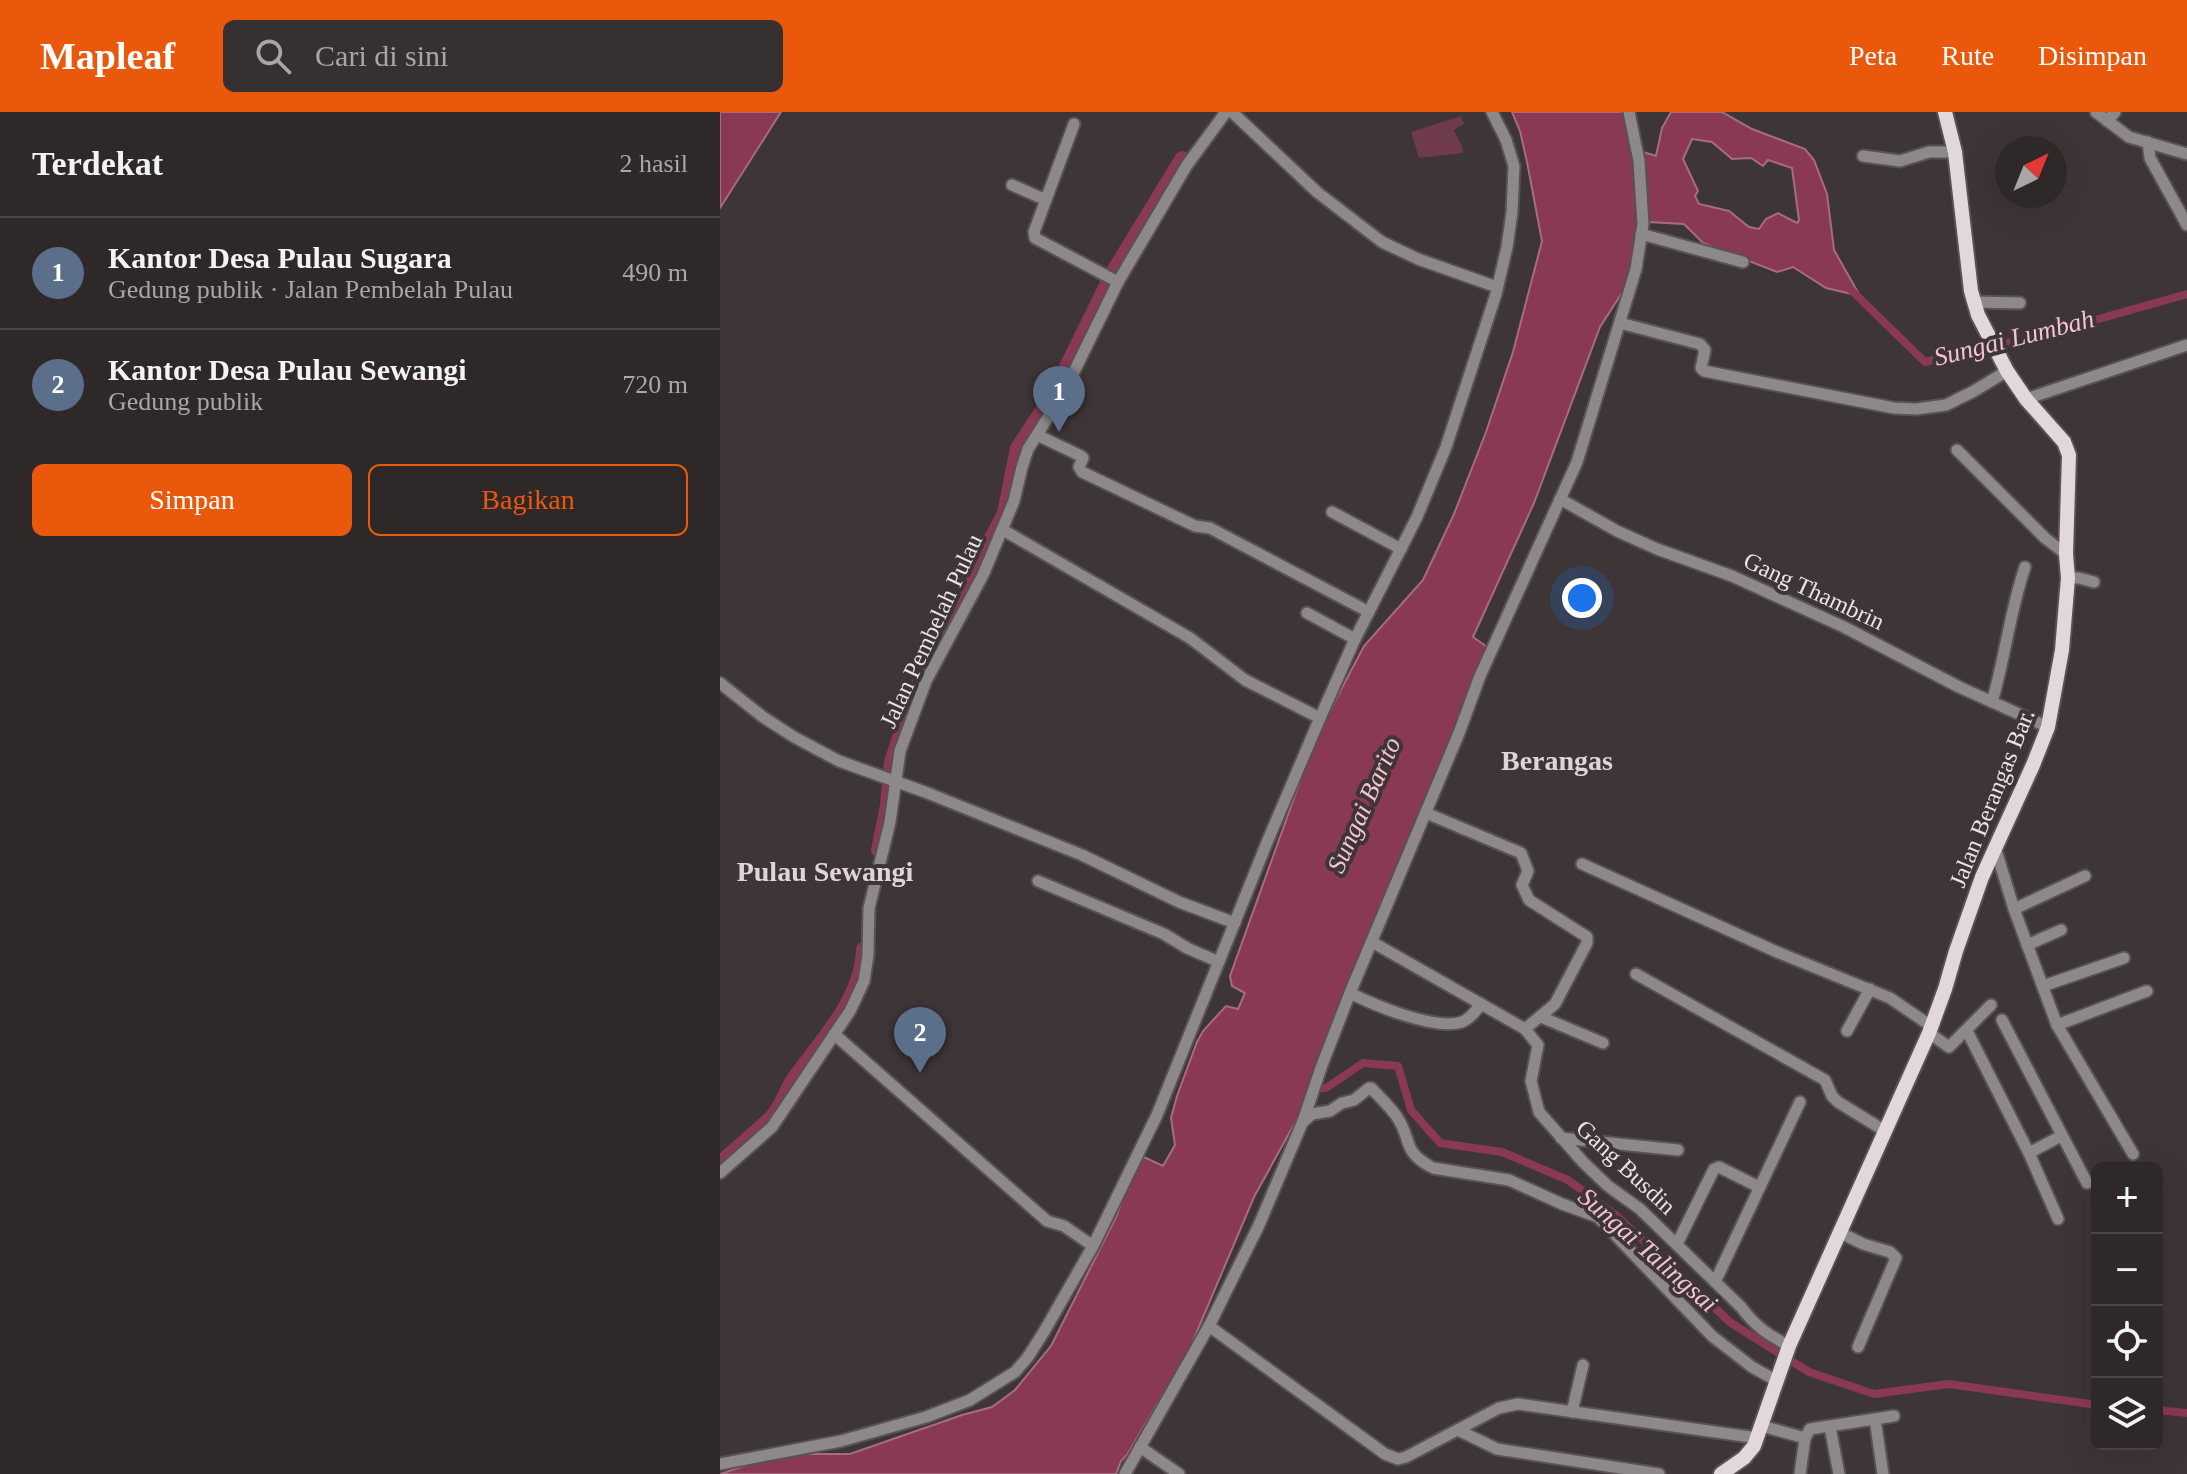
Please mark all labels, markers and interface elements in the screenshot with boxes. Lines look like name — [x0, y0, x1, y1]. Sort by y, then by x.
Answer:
search box — [223, 20, 783, 92]
icon: search — [251, 34, 295, 78]
text: Mapleaf — [40, 35, 175, 77]
text: Cari di sini — [315, 39, 448, 72]
text: Peta — [1849, 40, 1897, 71]
text: Rute — [1941, 40, 1994, 71]
text: Disimpan — [2038, 40, 2147, 71]
north arrow — [1995, 136, 2067, 208]
text: Terdekat — [32, 145, 163, 182]
text: 2 hasil — [619, 149, 688, 178]
text: Kantor Desa Pulau Sugara — [108, 241, 452, 274]
text: 1 — [52, 258, 65, 287]
text: 490 m — [622, 258, 688, 287]
text: Gedung publik · Jalan Pembelah Pulau — [108, 275, 513, 304]
water label: Sungai Lumbah — [1931, 304, 2097, 372]
text: Kantor Desa Pulau Sewangi — [108, 353, 467, 386]
pin: 1 — [1033, 366, 1085, 432]
text: 2 — [52, 370, 65, 399]
text: 720 m — [622, 370, 688, 399]
text: Gedung publik — [108, 387, 263, 416]
button: Simpan — [32, 464, 352, 536]
button: Bagikan — [368, 464, 688, 536]
street label: Jalan Pembelah Pulau — [875, 530, 987, 732]
street label: Gang Thambrin — [1740, 547, 1888, 635]
your location — [1562, 578, 1602, 618]
street label: Jalan Berangas Bar. — [1944, 705, 2040, 891]
water label: Sungai Barito — [1321, 733, 1407, 877]
district label: Berangas — [1501, 745, 1613, 776]
district label: Pulau Sewangi — [737, 856, 914, 887]
pin: 2 — [894, 1007, 946, 1073]
street label: Gang Busdin — [1571, 1115, 1681, 1219]
map controls — [2091, 1162, 2163, 1450]
button: + — [2091, 1162, 2163, 1234]
water label: Sungai Talingsai — [1573, 1182, 1723, 1318]
button: − — [2091, 1234, 2163, 1306]
button: locate — [2091, 1306, 2163, 1378]
button: layers — [2091, 1378, 2163, 1450]

